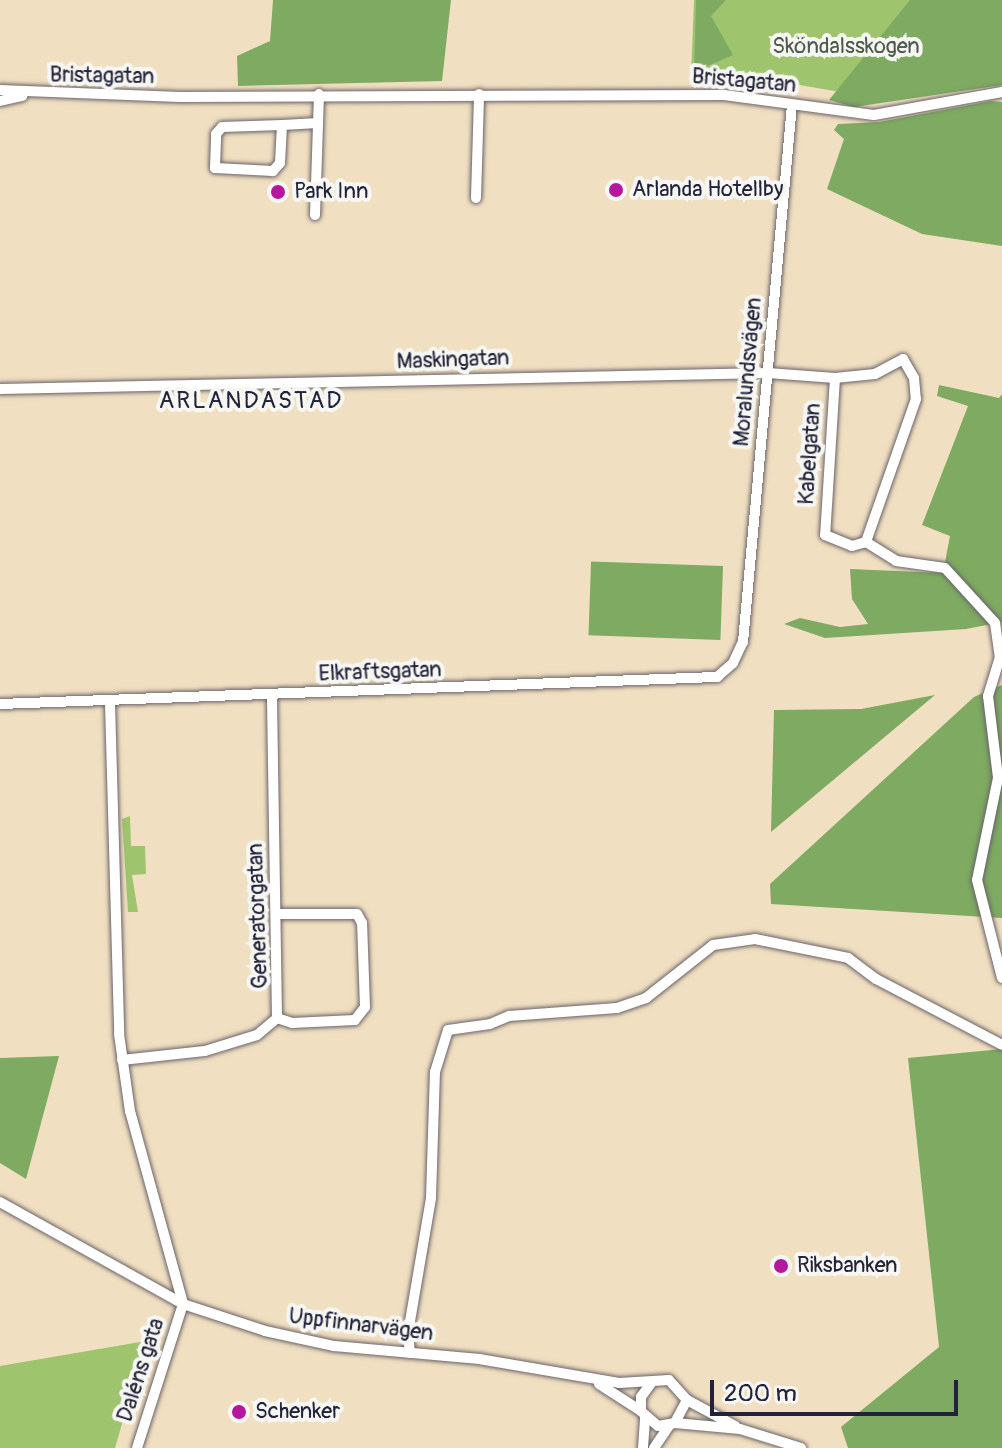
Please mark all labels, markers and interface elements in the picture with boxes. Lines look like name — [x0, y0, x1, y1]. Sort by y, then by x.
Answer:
park label: Sköndalsskogen — [772, 34, 920, 60]
street label: Bristagatan — [49, 62, 155, 90]
street label: Bristagatan — [691, 63, 797, 99]
place label: Arlanda Hotellby — [632, 177, 783, 203]
place label: Park Inn — [294, 179, 368, 205]
marker: Arlanda Hotellby — [607, 181, 625, 199]
marker: Park Inn — [269, 183, 287, 201]
street label: Moralundsvägen — [728, 296, 768, 448]
street label: Maskingatan — [396, 345, 510, 375]
district label: ARLANDASTAD — [159, 387, 343, 415]
street label: Kabelgatan — [793, 402, 827, 506]
street label: Elkraftsgatan — [318, 657, 442, 687]
street label: Generatorgatan — [242, 843, 274, 989]
place label: Riksbanken — [797, 1253, 898, 1279]
marker: Riksbanken — [772, 1257, 790, 1275]
street label: Uppfinnarvägen — [287, 1303, 435, 1347]
street label: Daléns gata — [112, 1315, 170, 1425]
scale bar — [714, 1364, 962, 1414]
text: 200 m — [724, 1379, 797, 1408]
place label: Schenker — [255, 1399, 340, 1425]
marker: Schenker — [230, 1403, 248, 1421]

